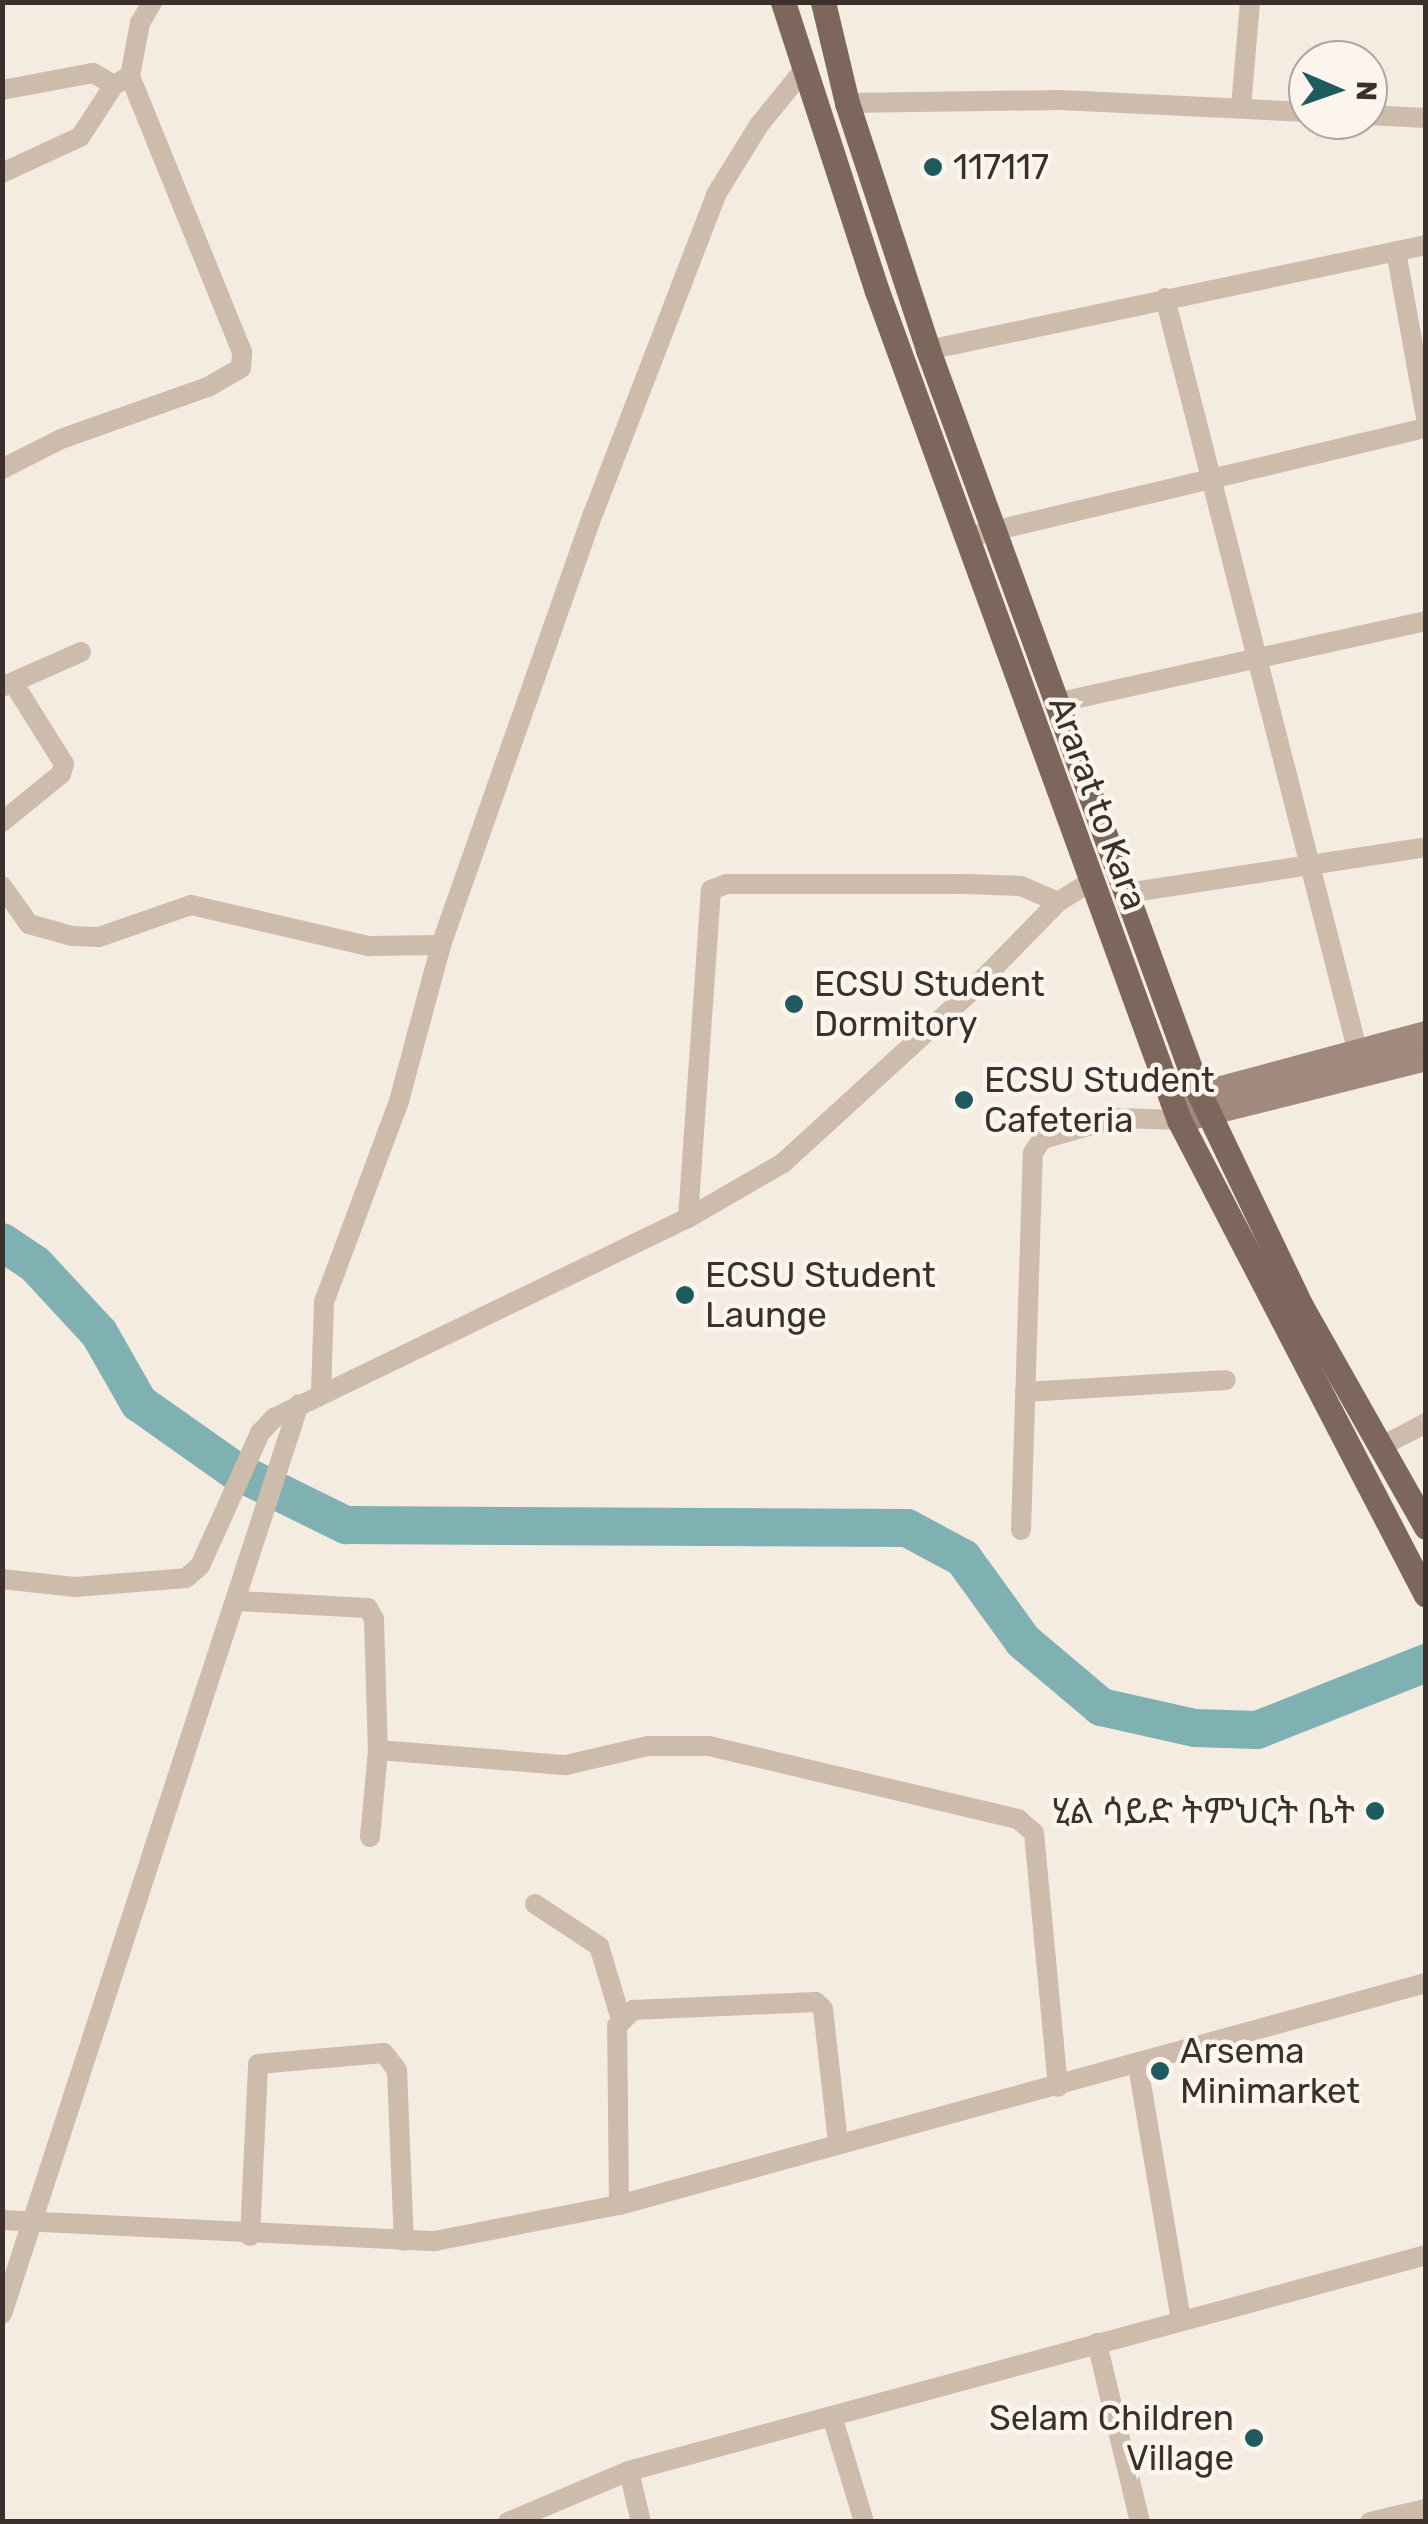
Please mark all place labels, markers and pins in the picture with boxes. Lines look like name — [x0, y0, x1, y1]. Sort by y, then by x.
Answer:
place label: 117117 — [953, 146, 1049, 188]
marker: 117117 — [922, 156, 944, 178]
place label: ECSU Student Dormitory — [814, 963, 1045, 1045]
marker: ECSU Student Dormitory — [783, 993, 805, 1015]
place label: ECSU Student Cafeteria — [984, 1059, 1215, 1141]
marker: ECSU Student Cafeteria — [953, 1089, 975, 1111]
place label: ECSU Student Launge — [705, 1254, 936, 1336]
marker: ECSU Student Launge — [674, 1284, 696, 1306]
place label: ሂል ሳይድ ትምህርት ቤት — [1052, 1790, 1355, 1832]
marker: ሂል ሳይድ ትምህርት ቤት — [1364, 1800, 1386, 1822]
place label: Arsema Minimarket — [1180, 2030, 1360, 2112]
marker: Arsema Minimarket — [1149, 2060, 1171, 2082]
place label: Selam Children Village — [989, 2397, 1234, 2479]
marker: Selam Children Village — [1243, 2427, 1265, 2449]

